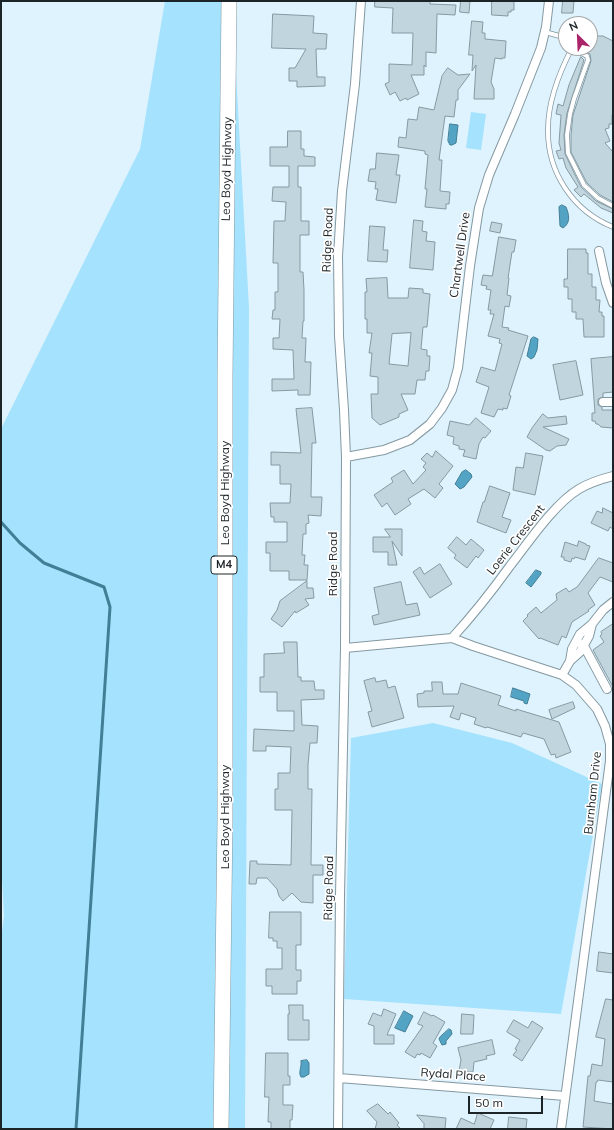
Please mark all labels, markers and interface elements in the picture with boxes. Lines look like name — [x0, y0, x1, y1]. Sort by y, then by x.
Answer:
north arrow — [558, 16, 598, 56]
text: N — [567, 18, 580, 34]
street label: Leo Boyd Highway — [219, 117, 235, 221]
street label: Ridge Road — [320, 207, 336, 273]
street label: Chartwell Drive — [447, 211, 473, 299]
street label: Leo Boyd Highway — [218, 441, 232, 545]
street label: Loerie Crescent — [484, 502, 548, 578]
street label: Ridge Road — [326, 532, 340, 596]
road number: M4 — [211, 556, 237, 574]
street label: Burnham Drive — [581, 751, 605, 835]
street label: Leo Boyd Highway — [218, 765, 232, 869]
street label: Ridge Road — [321, 856, 337, 920]
street label: Rydal Place — [420, 1066, 486, 1084]
scale bar — [470, 1088, 545, 1114]
text: 50 m — [475, 1095, 503, 1110]

